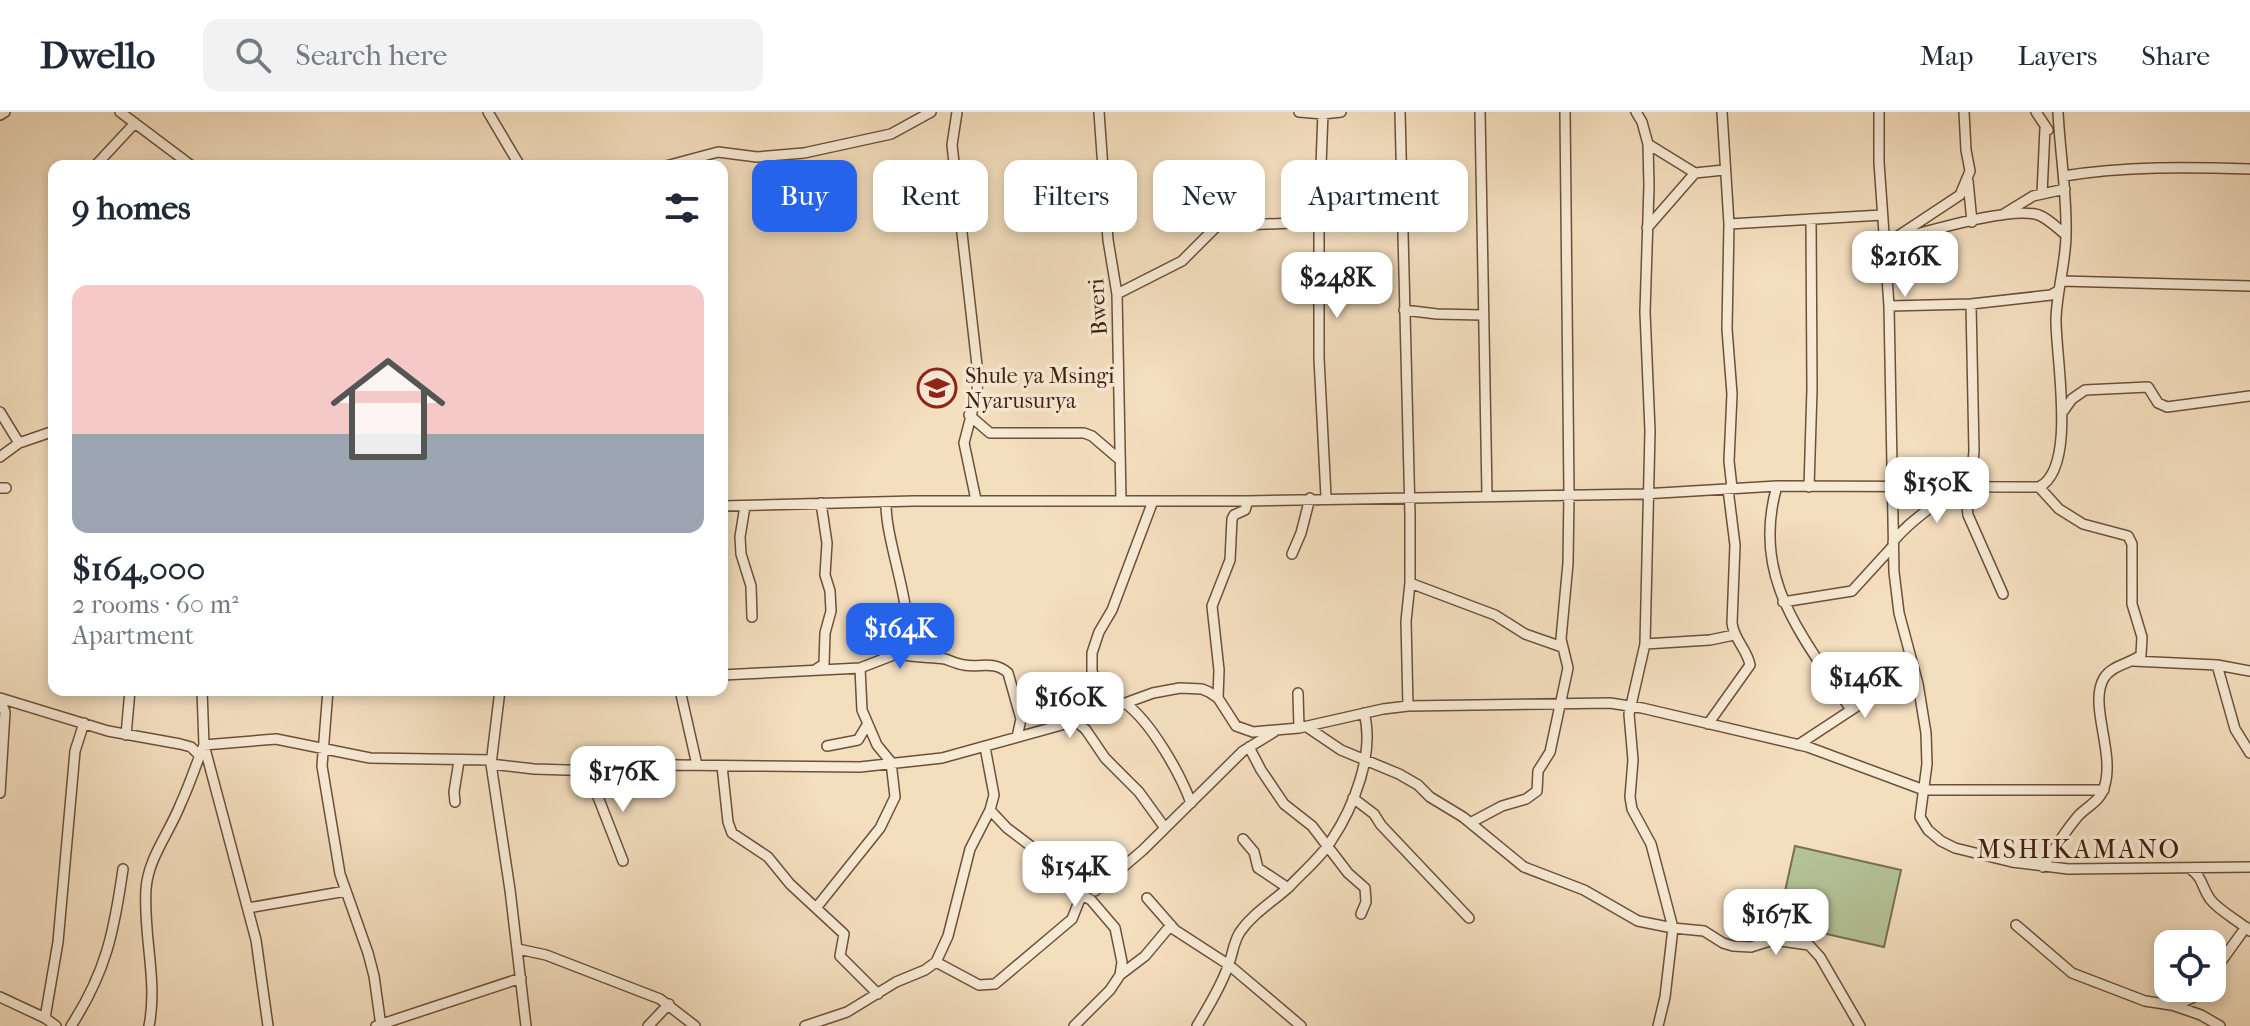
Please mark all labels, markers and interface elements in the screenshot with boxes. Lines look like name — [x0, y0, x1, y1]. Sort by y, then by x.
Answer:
search box — [203, 19, 763, 91]
text: Dwello — [40, 33, 155, 78]
icon: search — [231, 33, 275, 77]
text: Search here — [295, 38, 447, 73]
text: Map — [1920, 39, 1973, 72]
text: Layers — [2017, 39, 2097, 72]
text: Share — [2141, 39, 2210, 72]
chip: Buy — [752, 160, 857, 232]
chip: Rent — [873, 160, 988, 232]
chip: Filters — [1004, 160, 1137, 232]
chip: New — [1153, 160, 1265, 232]
chip: Apartment — [1281, 160, 1468, 232]
icon: filters — [660, 186, 704, 230]
text: 9 homes — [72, 188, 191, 228]
pin: $216K — [1849, 231, 1961, 299]
text: $216K — [1870, 241, 1940, 272]
pin: $248K — [1281, 252, 1393, 320]
text: $248K — [1300, 262, 1375, 293]
street label: Bweri — [1083, 277, 1113, 336]
icon: home — [316, 337, 460, 481]
place label: Shule ya Msingi Nyarusurya — [965, 363, 1115, 414]
school or university icon: Shule ya Msingi Nyarusurya — [916, 367, 958, 409]
pin: $150K — [1881, 457, 1993, 525]
text: $150K — [1903, 467, 1971, 498]
text: $164,000 — [72, 549, 205, 589]
text: 2 rooms · 60 m² — [72, 589, 239, 620]
pin: $164K — [844, 603, 956, 671]
text: $164K — [864, 613, 936, 644]
text: Apartment — [72, 620, 194, 651]
pin: $146K — [1809, 652, 1921, 720]
text: $146K — [1829, 662, 1901, 693]
pin: $160K — [1014, 672, 1126, 740]
text: $160K — [1035, 682, 1105, 713]
pin: $176K — [567, 746, 679, 814]
text: $176K — [588, 756, 658, 787]
district label: MSHIKAMANO — [1977, 834, 2181, 865]
pin: $154K — [1019, 841, 1131, 909]
text: $154K — [1041, 851, 1109, 882]
pin: $167K — [1720, 889, 1832, 957]
text: $167K — [1742, 899, 1810, 930]
map controls — [2154, 930, 2226, 1002]
button: locate — [2154, 930, 2226, 1002]

